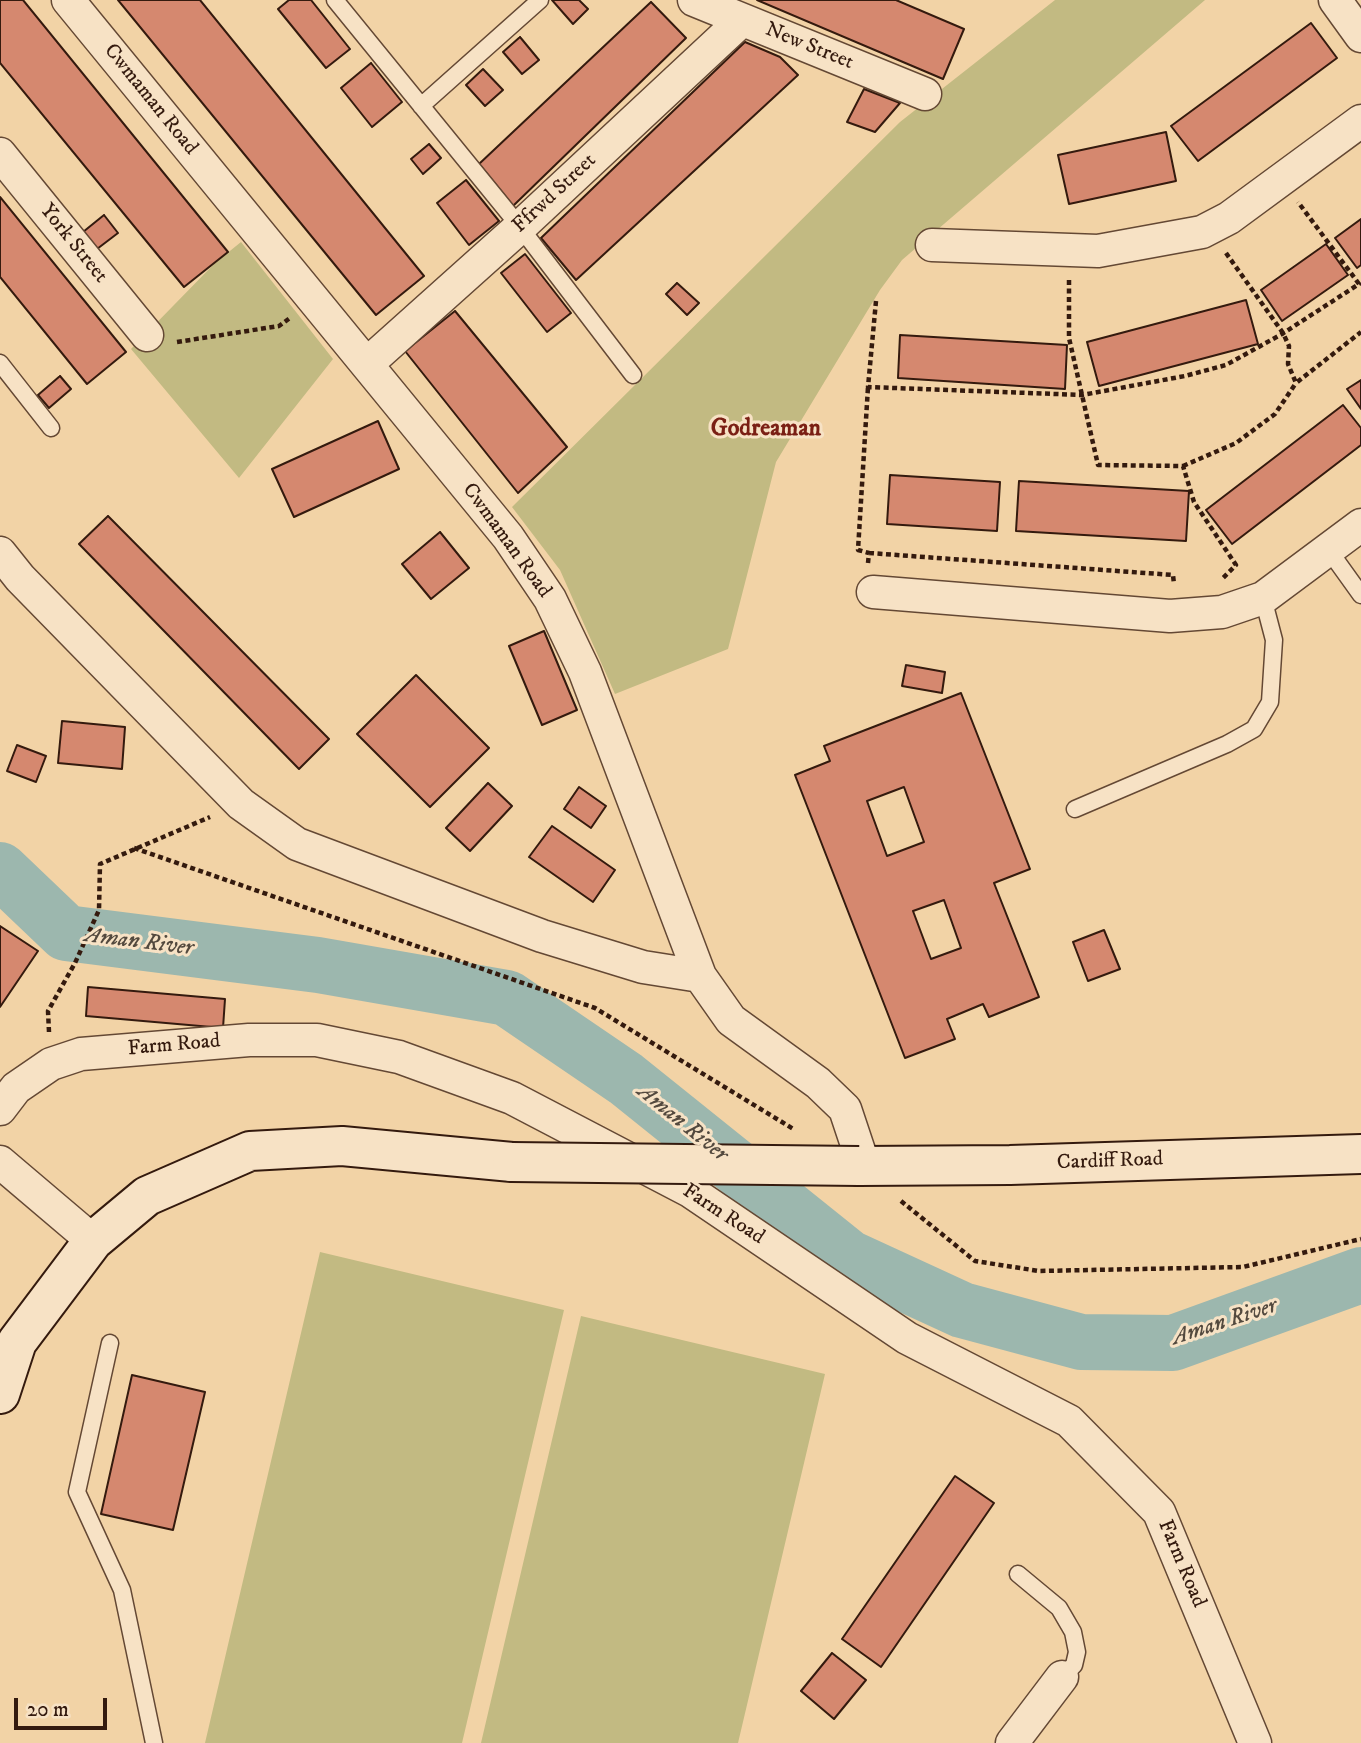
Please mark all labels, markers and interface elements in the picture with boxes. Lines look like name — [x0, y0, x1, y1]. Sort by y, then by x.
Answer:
street label: New Street — [761, 18, 857, 76]
street label: Cwmaman Road — [98, 39, 202, 161]
street label: Ffrwd Street — [508, 149, 602, 239]
street label: York Street — [34, 199, 112, 289]
district label: Godreaman — [711, 416, 821, 444]
street label: Cwmaman Road — [456, 479, 556, 603]
water label: Aman River — [83, 923, 195, 963]
street label: Farm Road — [127, 1029, 221, 1063]
water label: Aman River — [631, 1079, 733, 1169]
street label: Cardiff Road — [1056, 1148, 1164, 1176]
street label: Farm Road — [677, 1179, 769, 1251]
water label: Aman River — [1169, 1293, 1281, 1353]
street label: Farm Road — [1151, 1516, 1211, 1612]
scale bar — [18, 1684, 110, 1728]
text: 20 m — [27, 1697, 69, 1723]

